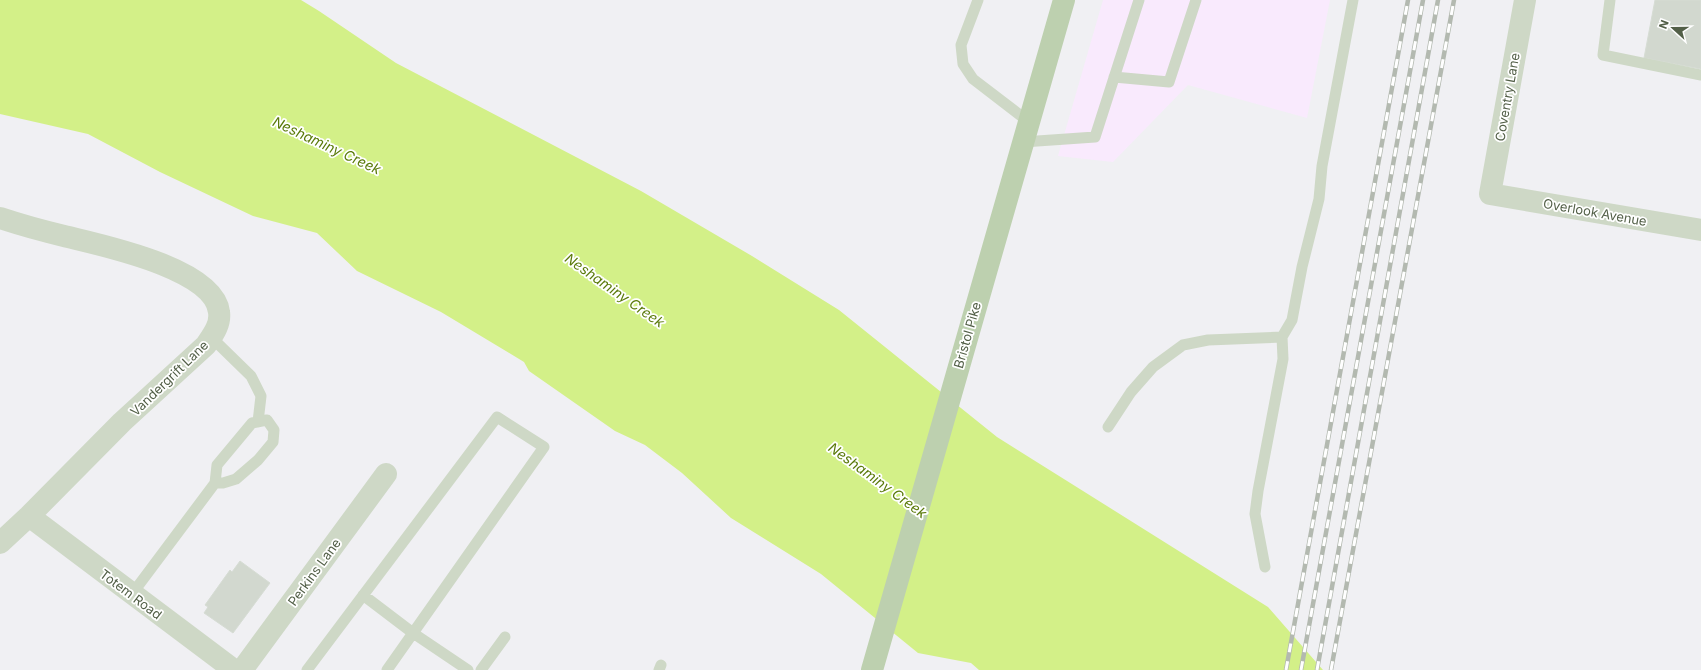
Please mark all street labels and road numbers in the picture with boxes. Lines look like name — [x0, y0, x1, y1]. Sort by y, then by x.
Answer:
street label: Coventry Lane — [1491, 52, 1523, 142]
street label: Overlook Avenue — [1542, 195, 1648, 229]
street label: Bristol Pike — [950, 300, 984, 370]
street label: Vandergrift Lane — [127, 337, 211, 419]
street label: Perkins Lane — [284, 535, 344, 609]
street label: Totem Road — [97, 566, 165, 622]

